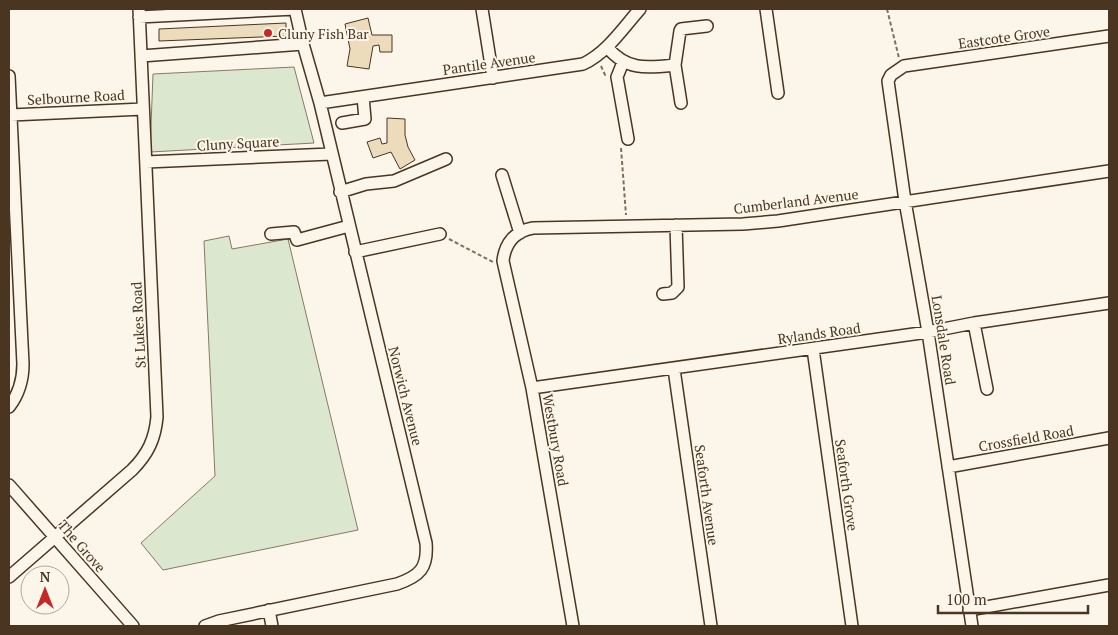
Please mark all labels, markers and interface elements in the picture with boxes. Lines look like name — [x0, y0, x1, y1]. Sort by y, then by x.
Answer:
street label: Eastcote Grove — [957, 21, 1051, 53]
place label: Cluny Fish Bar — [278, 24, 369, 43]
marker: Cluny Fish Bar — [262, 27, 274, 39]
street label: Pantile Avenue — [441, 47, 537, 79]
street label: Selbourne Road — [27, 85, 125, 109]
street label: Cluny Square — [196, 131, 280, 155]
street label: Cumberland Avenue — [733, 184, 859, 218]
street label: St Lukes Road — [126, 281, 150, 369]
street label: Lonsdale Road — [928, 294, 960, 386]
street label: Rylands Road — [776, 318, 862, 348]
street label: Norwich Avenue — [384, 344, 428, 448]
street label: Westbury Road — [539, 392, 574, 488]
street label: Crossfield Road — [977, 420, 1075, 456]
street label: Seaforth Grove — [831, 438, 863, 532]
street label: Seaforth Avenue — [691, 443, 723, 547]
street label: The Grove — [54, 516, 110, 576]
north arrow — [20, 565, 70, 615]
text: N — [40, 567, 51, 586]
scale bar — [938, 582, 1088, 614]
text: 100 m — [946, 589, 987, 609]

